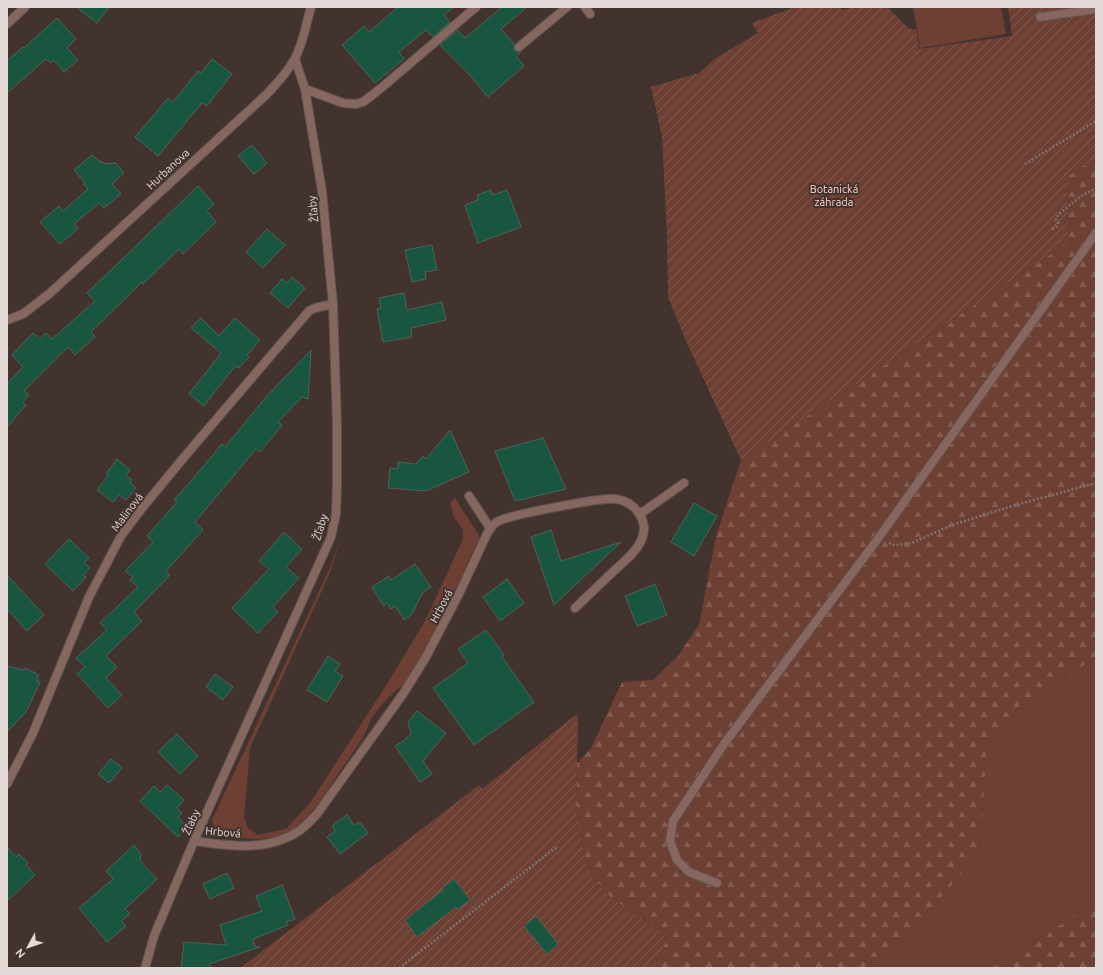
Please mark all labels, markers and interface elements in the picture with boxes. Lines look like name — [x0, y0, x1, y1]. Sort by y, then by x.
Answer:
street label: Hurbanova — [144, 146, 192, 192]
park label: Botanická záhrada — [810, 183, 858, 208]
street label: Žľaby — [304, 194, 321, 223]
street label: Malinová — [109, 491, 145, 533]
street label: Žľaby — [309, 512, 330, 542]
street label: Hrbová — [427, 587, 455, 625]
street label: Žľaby — [179, 806, 202, 837]
street label: Hrbová — [205, 824, 241, 840]
north arrow — [8, 927, 48, 967]
text: N — [13, 946, 28, 960]

